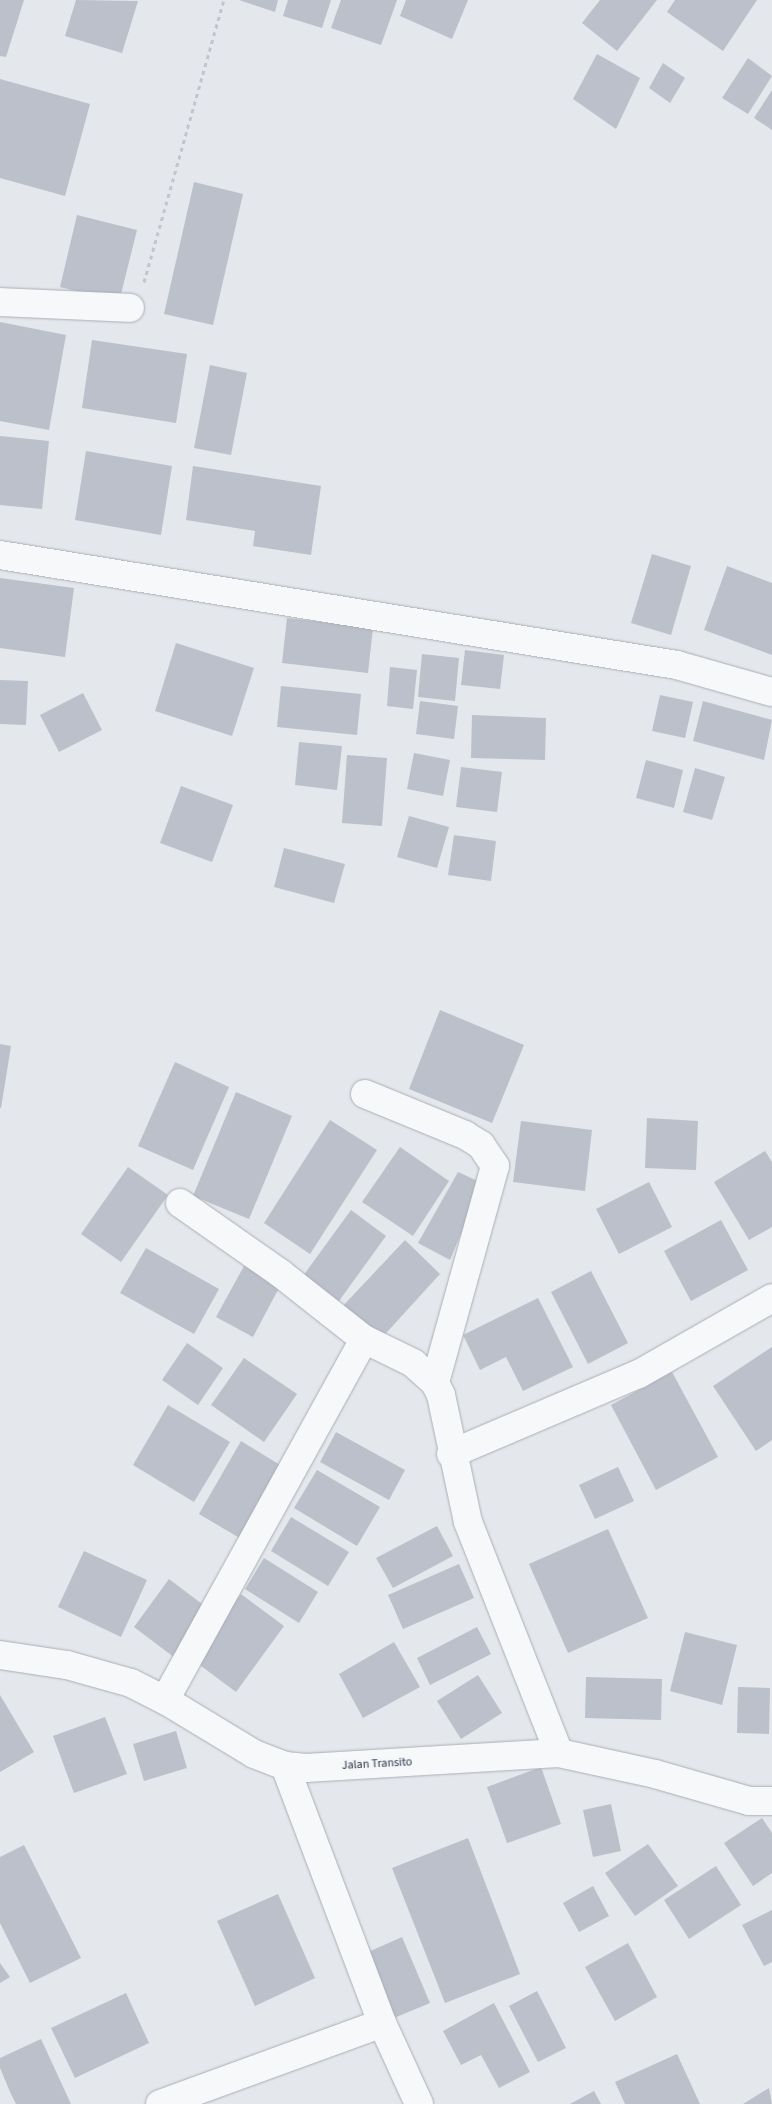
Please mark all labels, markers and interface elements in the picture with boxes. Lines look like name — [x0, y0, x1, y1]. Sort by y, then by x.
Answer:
street label: Jalan Transito — [341, 1755, 413, 1773]

